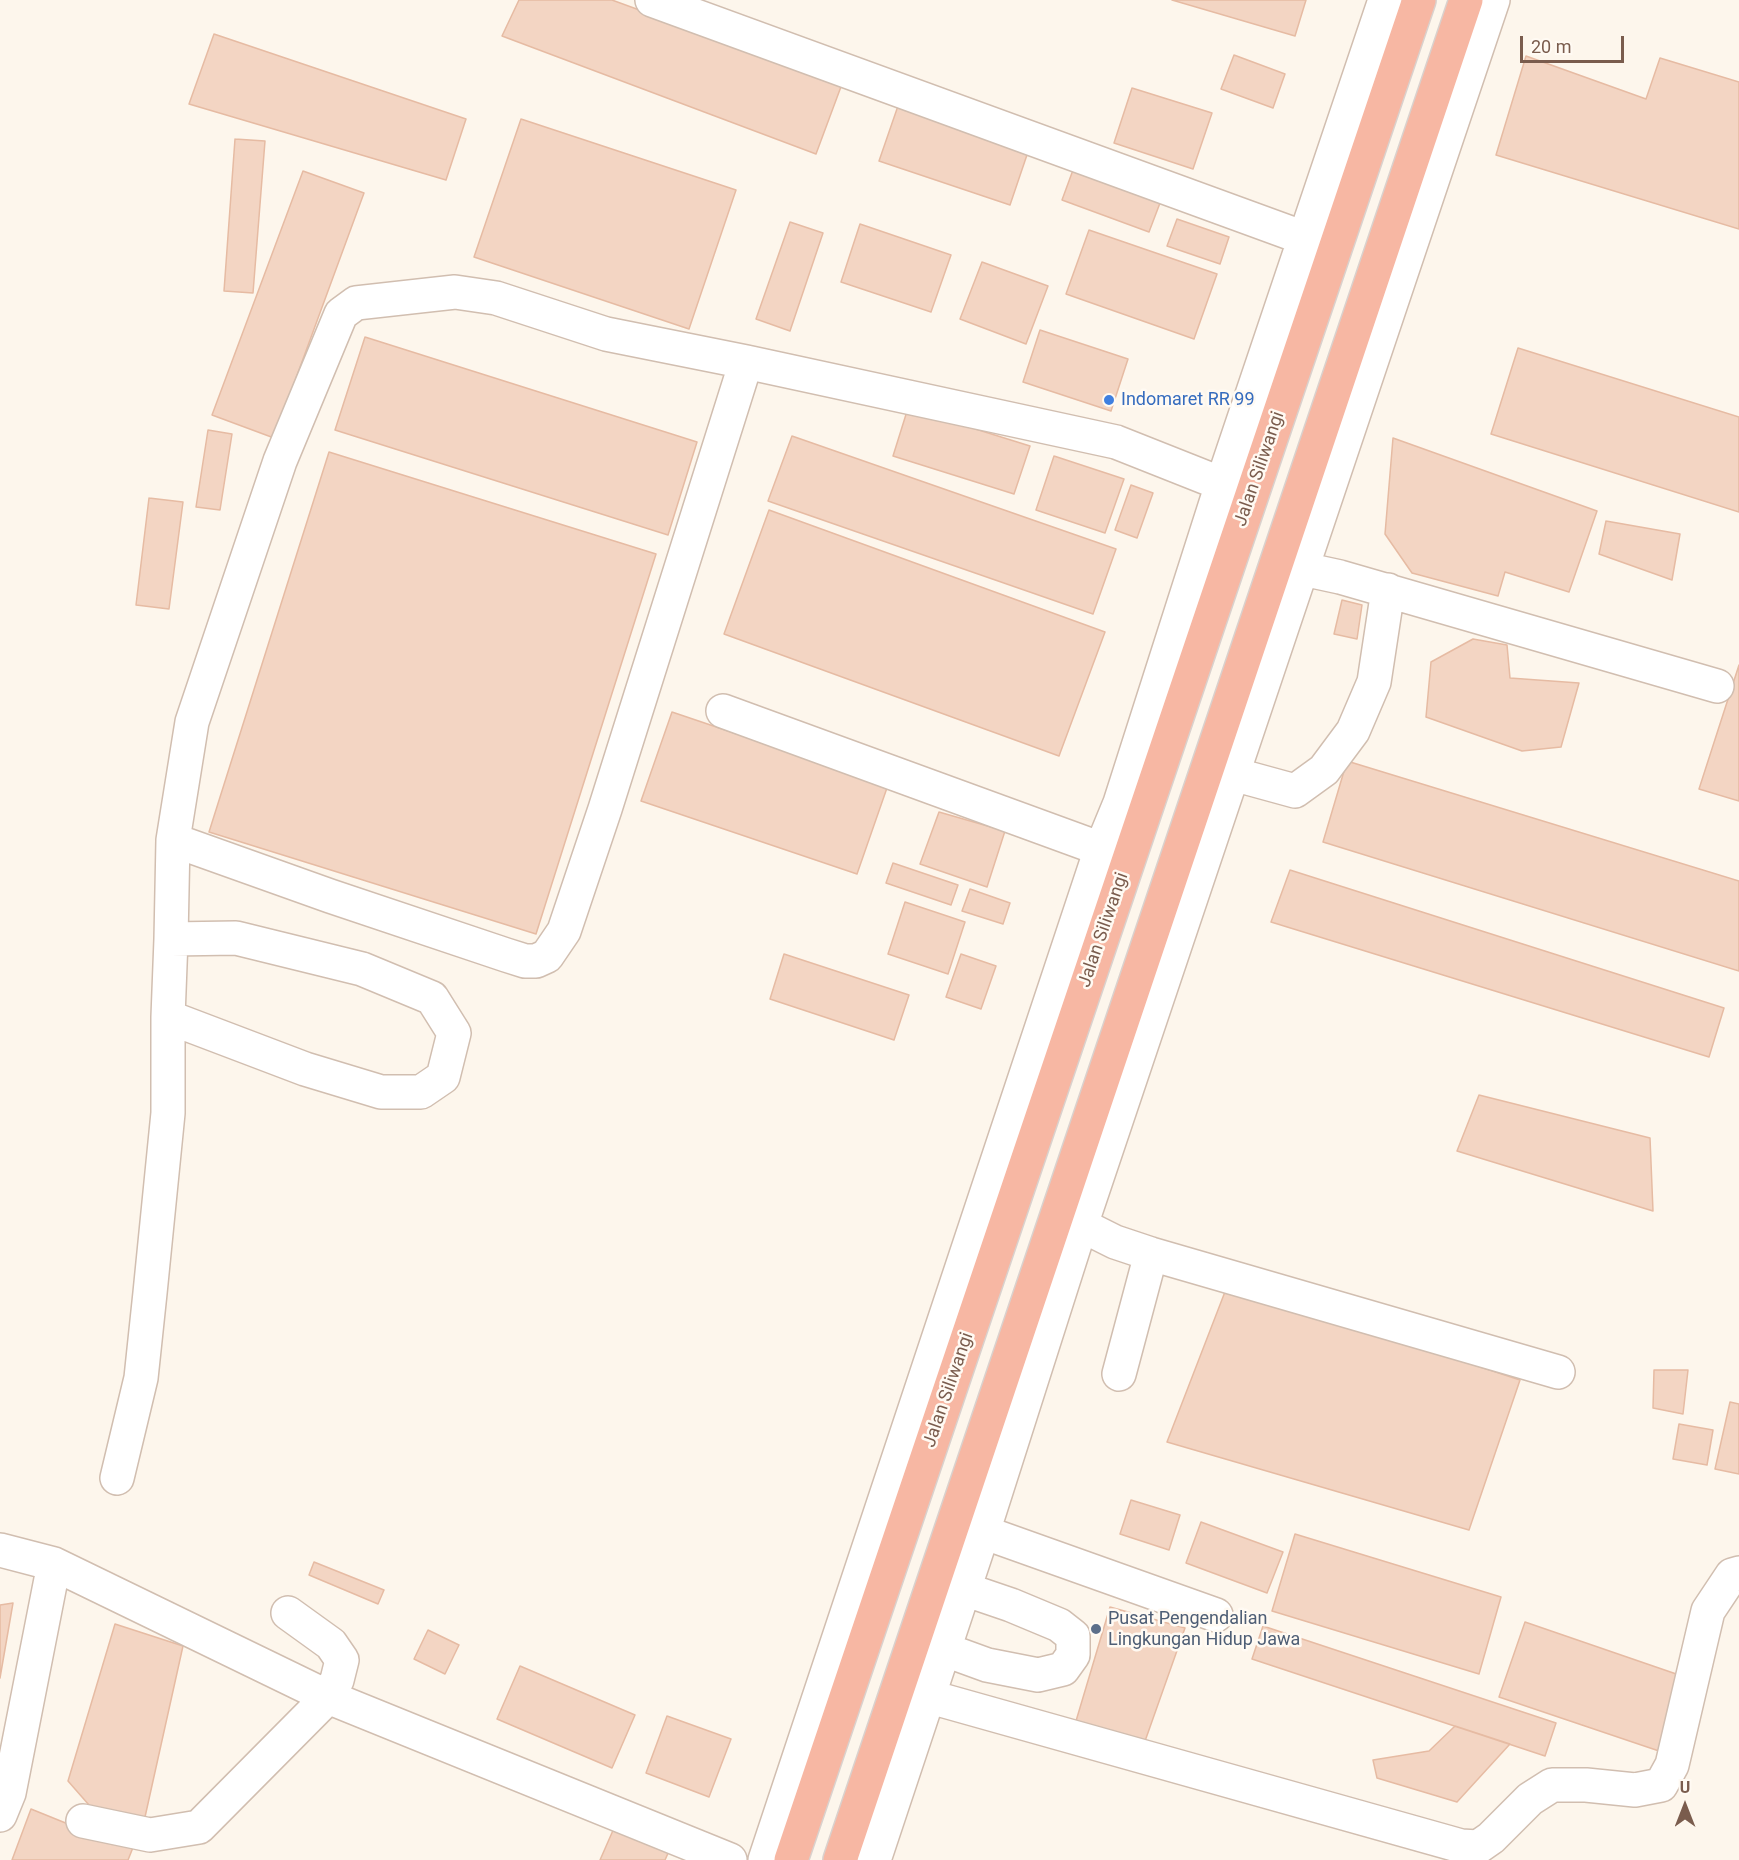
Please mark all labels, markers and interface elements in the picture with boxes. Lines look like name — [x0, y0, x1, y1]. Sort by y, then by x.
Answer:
scale bar — [1523, 24, 1626, 62]
text: 20 m — [1531, 36, 1571, 57]
place label: Indomaret RR 99 — [1121, 389, 1255, 411]
marker: Indomaret RR 99 — [1102, 393, 1116, 407]
street label: Jalan Siliwangi — [1230, 409, 1290, 529]
street label: Jalan Siliwangi — [1074, 870, 1134, 990]
street label: Jalan Siliwangi — [919, 1330, 979, 1450]
place label: Pusat Pengendalian Lingkungan Hidup Jawa — [1108, 1608, 1300, 1650]
marker: Pusat Pengendalian Lingkungan Hidup Jawa — [1089, 1622, 1103, 1636]
north arrow — [1655, 1776, 1715, 1836]
text: U — [1680, 1778, 1690, 1797]

